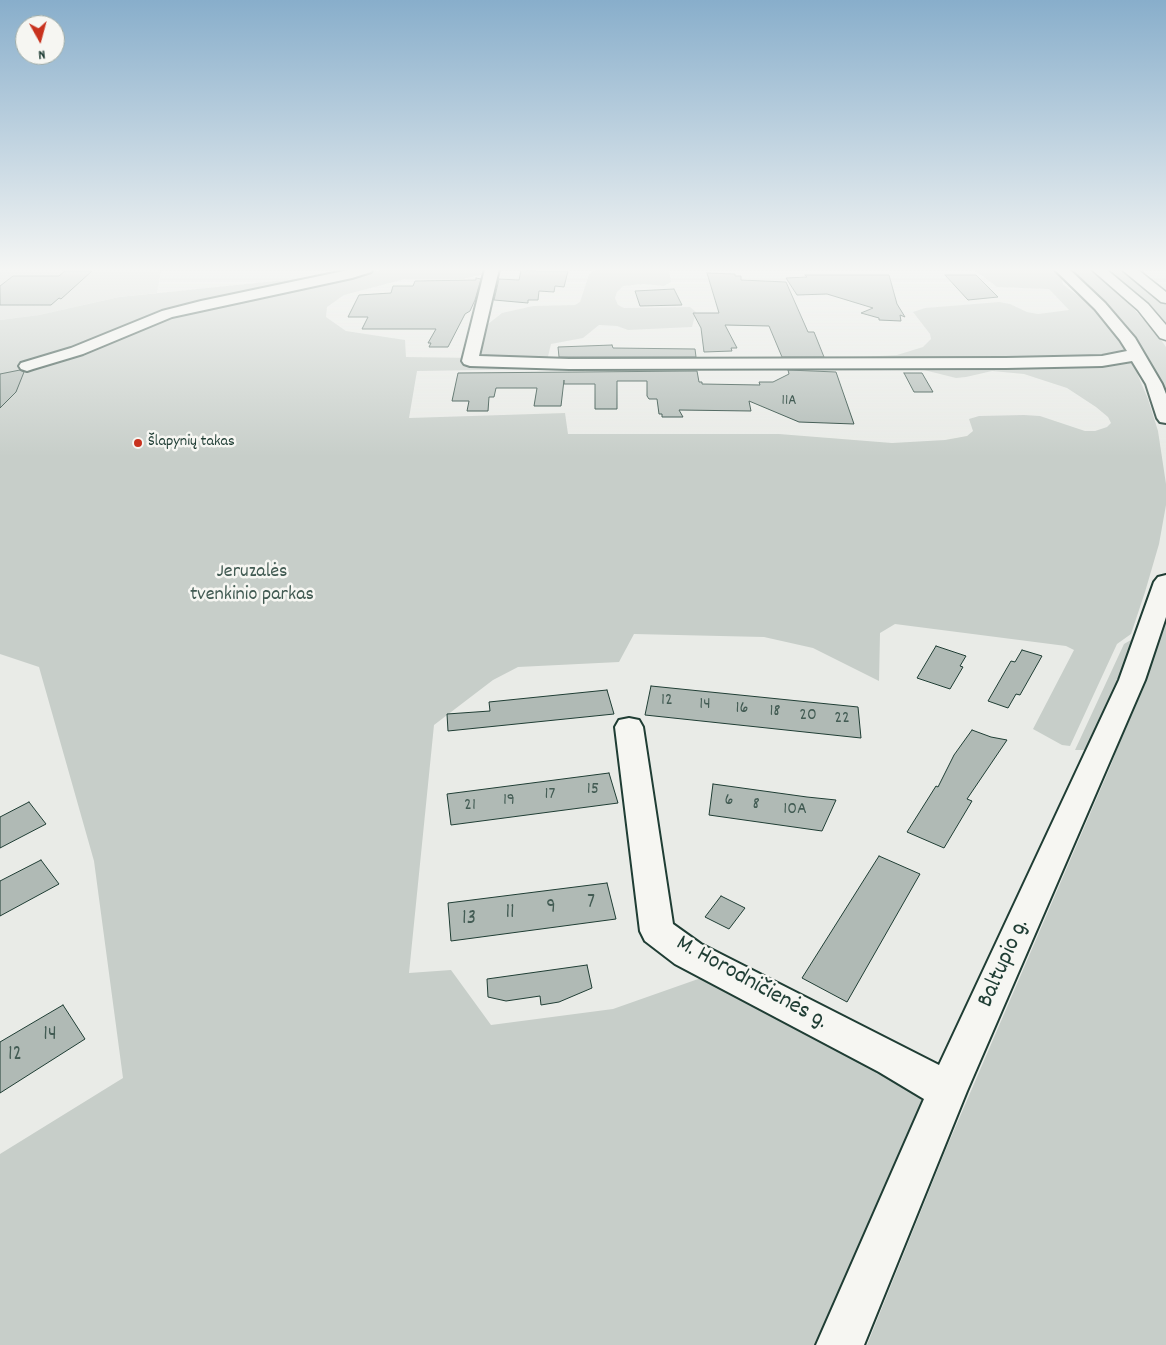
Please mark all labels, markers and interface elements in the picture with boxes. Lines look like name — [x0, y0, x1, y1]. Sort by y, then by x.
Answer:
north arrow — [15, 15, 65, 65]
text: N — [37, 44, 46, 64]
house number: 11A — [782, 393, 796, 411]
place label: Šlapynių takas — [148, 433, 235, 453]
marker: Šlapynių takas — [132, 437, 144, 449]
park label: Jeruzalės tvenkinio parkas — [190, 561, 314, 608]
house number: 12 — [661, 691, 673, 713]
house number: 14 — [699, 695, 711, 717]
house number: 16 — [736, 699, 748, 721]
house number: 18 — [769, 702, 781, 724]
house number: 20 — [799, 706, 817, 728]
house number: 22 — [834, 709, 850, 731]
house number: 15 — [587, 780, 599, 802]
house number: 17 — [545, 785, 555, 807]
house number: 19 — [503, 791, 515, 813]
house number: 6 — [725, 791, 733, 813]
house number: 8 — [752, 795, 760, 817]
house number: 21 — [464, 796, 476, 818]
house number: 10A — [783, 800, 807, 822]
house number: 7 — [587, 891, 595, 917]
house number: 9 — [546, 896, 556, 922]
house number: 11 — [505, 901, 515, 927]
house number: 13 — [462, 907, 476, 933]
street label: Baltupio g. — [973, 915, 1037, 1013]
street label: M. Horodničienės g. — [670, 930, 832, 1038]
house number: 14 — [43, 1023, 57, 1049]
house number: 12 — [8, 1043, 22, 1069]

